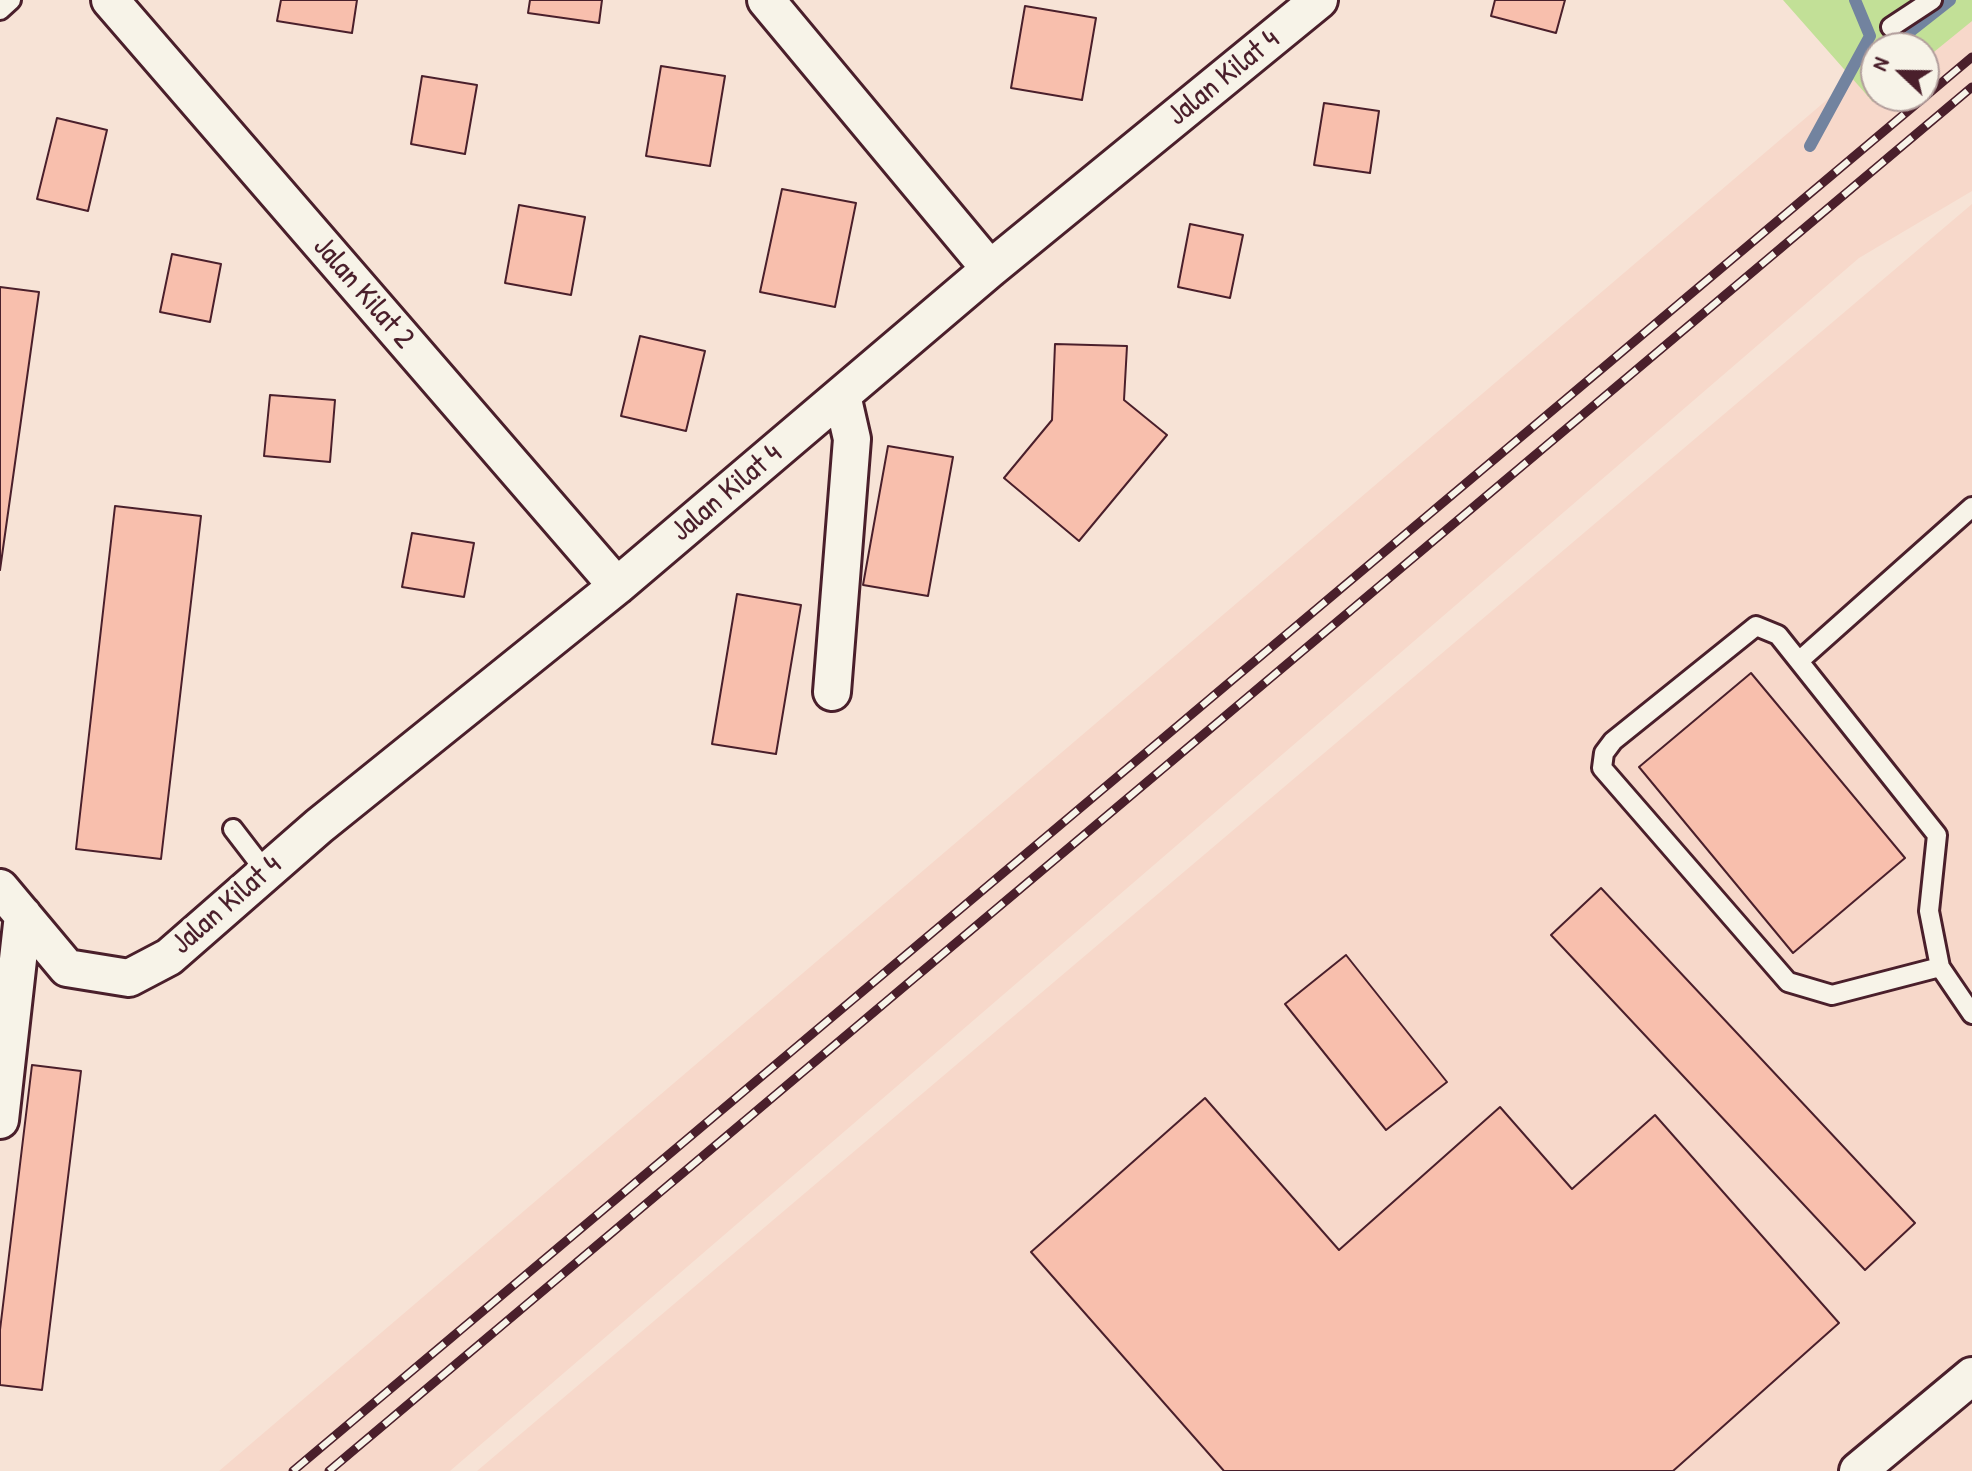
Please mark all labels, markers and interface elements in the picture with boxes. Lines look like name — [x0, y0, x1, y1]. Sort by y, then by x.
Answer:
street label: Jalan Kilat 4 — [1161, 22, 1287, 134]
north arrow — [1860, 32, 1940, 112]
text: N — [1863, 53, 1896, 75]
street label: Jalan Kilat 2 — [305, 230, 421, 356]
street label: Jalan Kilat 4 — [664, 436, 790, 550]
street label: Jalan Kilat 4 — [165, 848, 289, 962]

